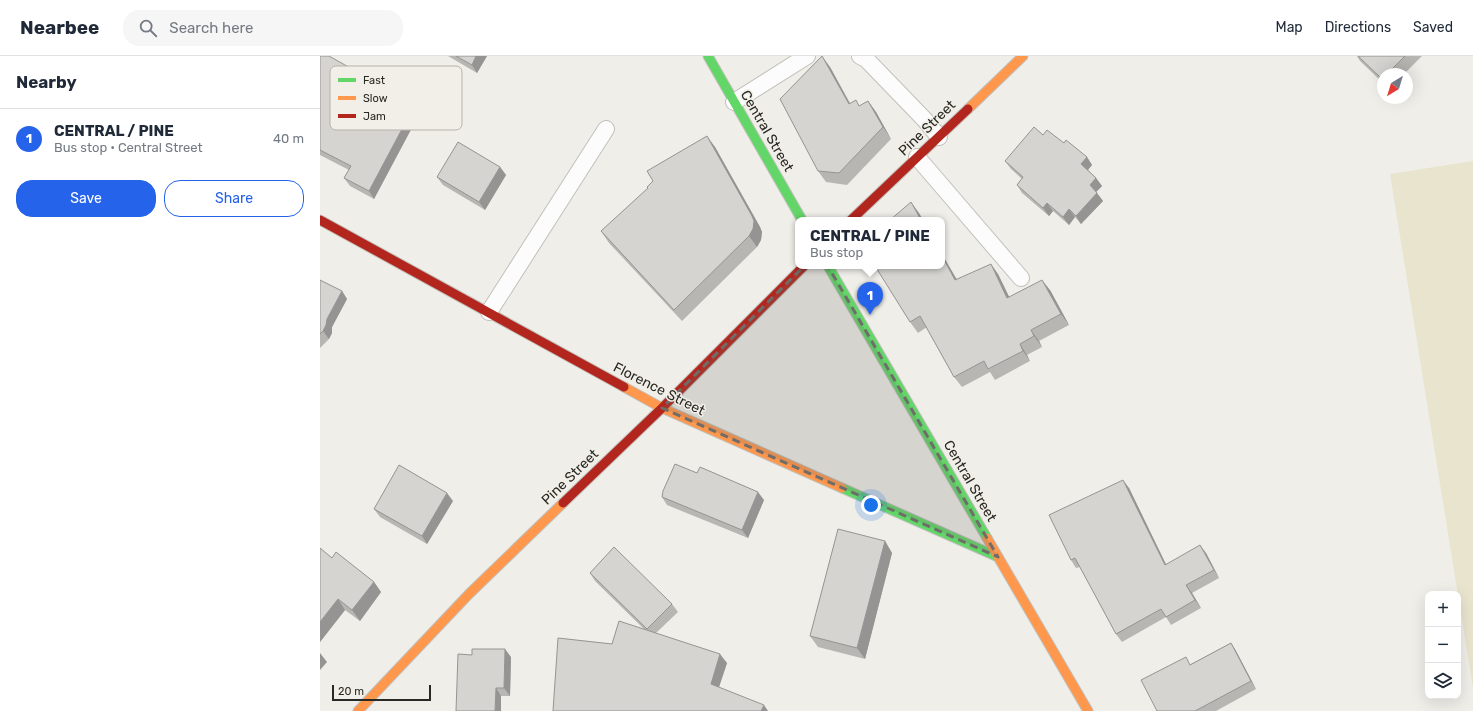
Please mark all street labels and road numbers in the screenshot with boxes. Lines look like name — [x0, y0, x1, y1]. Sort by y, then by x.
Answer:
street label: Central Street — [737, 87, 797, 175]
street label: Pine Street — [895, 96, 959, 159]
street label: Florence Street — [610, 359, 708, 420]
street label: Central Street — [940, 437, 1000, 525]
street label: Pine Street — [538, 445, 602, 508]

